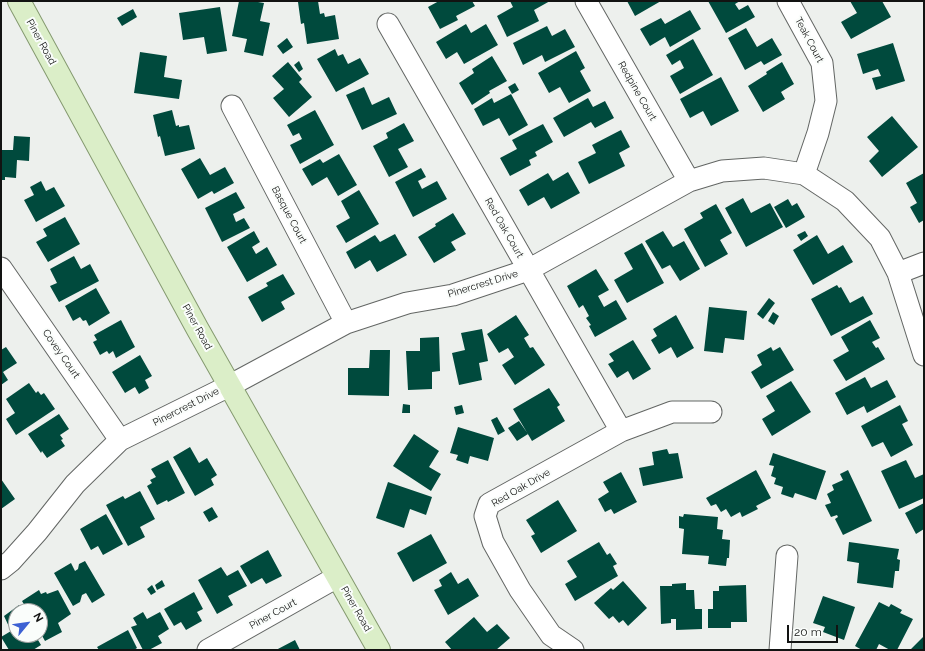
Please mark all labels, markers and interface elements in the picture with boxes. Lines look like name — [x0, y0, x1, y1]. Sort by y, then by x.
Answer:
street label: Teak Court — [792, 15, 826, 65]
street label: Piner Road — [24, 17, 58, 67]
street label: Redpine Court — [615, 59, 659, 123]
street label: Basque Court — [269, 184, 309, 246]
street label: Red Oak Court — [482, 196, 526, 260]
street label: Pinercrest Drive — [446, 268, 520, 300]
street label: Piner Road — [180, 302, 214, 352]
street label: Covey Court — [40, 327, 82, 381]
street label: Pinercrest Drive — [151, 385, 221, 429]
street label: Red Oak Drive — [490, 466, 552, 510]
street label: Piner Road — [338, 584, 374, 634]
street label: Piner Court — [247, 596, 299, 632]
north arrow — [8, 603, 48, 643]
text: N — [30, 611, 46, 624]
scale bar — [789, 617, 840, 643]
text: 20 m — [794, 625, 822, 639]

